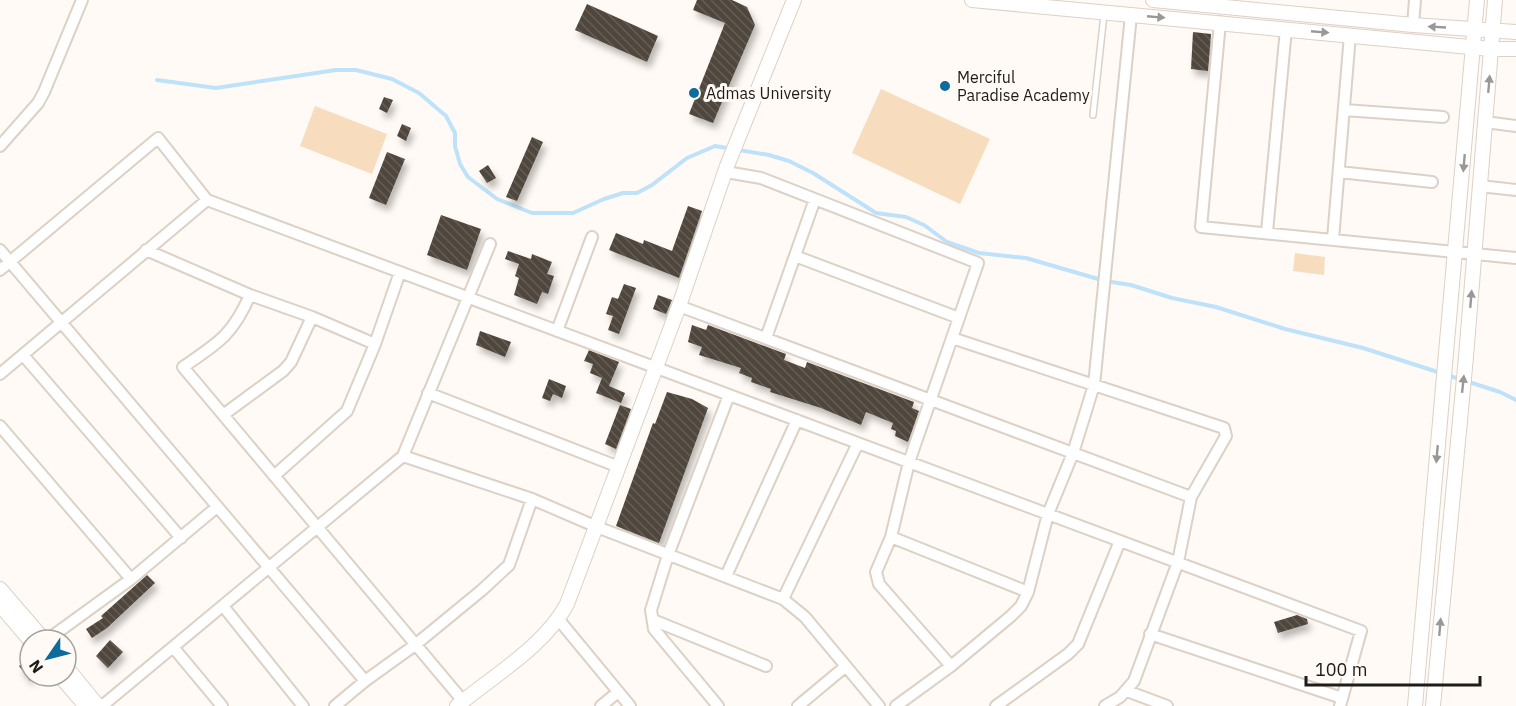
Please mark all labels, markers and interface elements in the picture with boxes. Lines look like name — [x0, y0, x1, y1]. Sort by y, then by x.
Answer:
one-way arrow — [1146, 12, 1165, 22]
one-way arrow — [1427, 22, 1446, 31]
one-way arrow — [1310, 27, 1329, 37]
place label: Merciful Paradise Academy — [957, 67, 1090, 105]
one-way arrow — [1484, 74, 1494, 93]
marker: Merciful Paradise Academy — [938, 79, 952, 93]
place label: Admas University — [706, 83, 831, 103]
marker: Admas University — [687, 86, 701, 100]
one-way arrow — [1459, 153, 1469, 172]
one-way arrow — [1466, 290, 1476, 309]
one-way arrow — [1458, 374, 1468, 393]
one-way arrow — [1432, 445, 1442, 464]
one-way arrow — [1435, 617, 1445, 636]
north arrow — [18, 628, 78, 688]
scale bar — [1306, 649, 1480, 687]
text: N — [24, 656, 47, 677]
text: 100 m — [1315, 658, 1367, 681]

